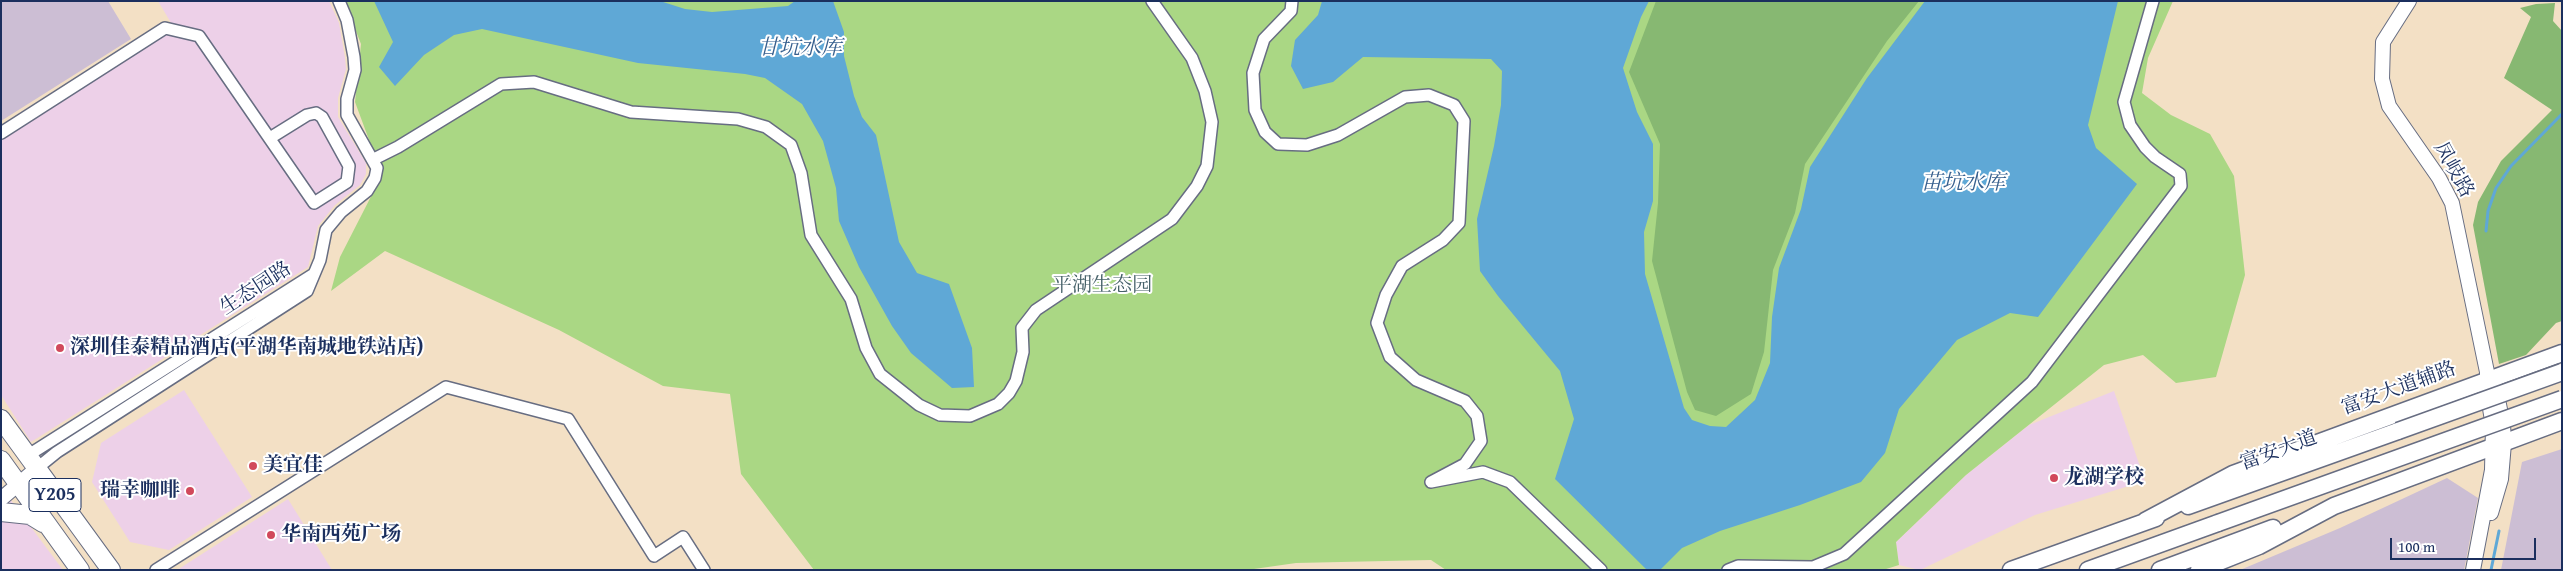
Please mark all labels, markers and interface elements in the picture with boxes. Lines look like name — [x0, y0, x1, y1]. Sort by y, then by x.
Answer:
water label: 甘坑水库 — [758, 36, 842, 62]
street label: 凤岐路 — [2428, 138, 2478, 202]
water label: 苗坑水库 — [1921, 171, 2005, 197]
street label: 生态园路 — [216, 257, 296, 321]
park label: 平湖生态园 — [1052, 274, 1152, 298]
place label: 深圳佳泰精品酒店(平湖华南城地铁站店) — [70, 336, 423, 360]
marker: 深圳佳泰精品酒店(平湖华南城地铁站店) — [54, 342, 66, 354]
street label: 富安大道辅路 — [2339, 357, 2459, 421]
street label: 富安大道 — [2237, 426, 2321, 476]
place label: 美宜佳 — [263, 454, 323, 478]
marker: 美宜佳 — [247, 460, 259, 472]
place label: 龙湖学校 — [2064, 466, 2144, 490]
marker: 龙湖学校 — [2048, 472, 2060, 484]
road number: Y205 — [29, 478, 81, 512]
place label: 瑞幸咖啡 — [100, 479, 180, 503]
marker: 瑞幸咖啡 — [184, 485, 196, 497]
place label: 华南西苑广场 — [281, 523, 401, 547]
scale bar — [2393, 528, 2539, 560]
marker: 华南西苑广场 — [265, 529, 277, 541]
text: 100 m — [2398, 536, 2435, 557]

